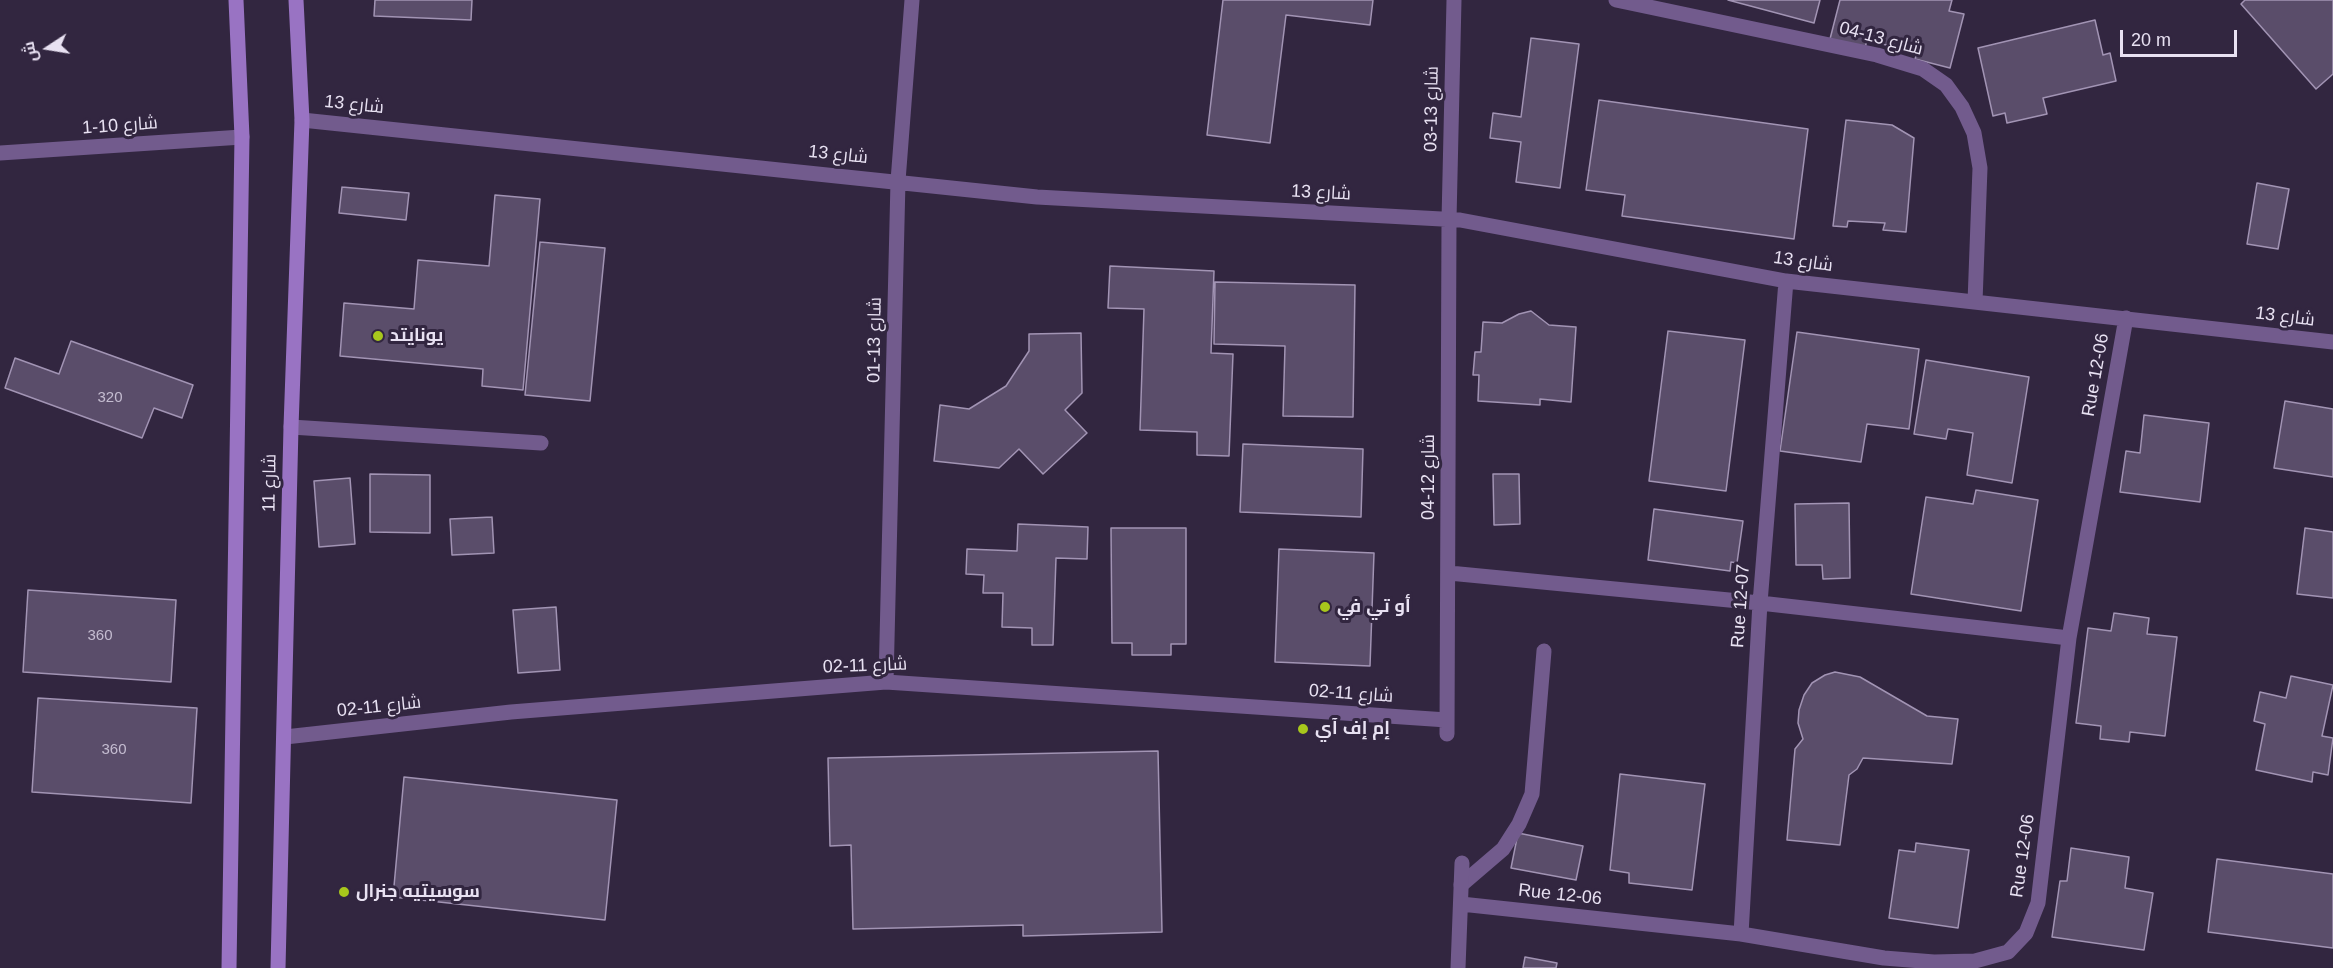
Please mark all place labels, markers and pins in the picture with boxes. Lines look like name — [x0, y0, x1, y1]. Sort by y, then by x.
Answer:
place label: يونايتد — [390, 325, 443, 347]
marker: يونايتد — [371, 329, 385, 343]
place label: أو تي في — [1337, 596, 1411, 618]
marker: أو تي في — [1318, 600, 1332, 614]
place label: إم إف آي — [1315, 718, 1390, 740]
marker: إم إف آي — [1296, 722, 1310, 736]
place label: سوسيتيه جنرال — [356, 881, 480, 903]
marker: سوسيتيه جنرال — [337, 885, 351, 899]

